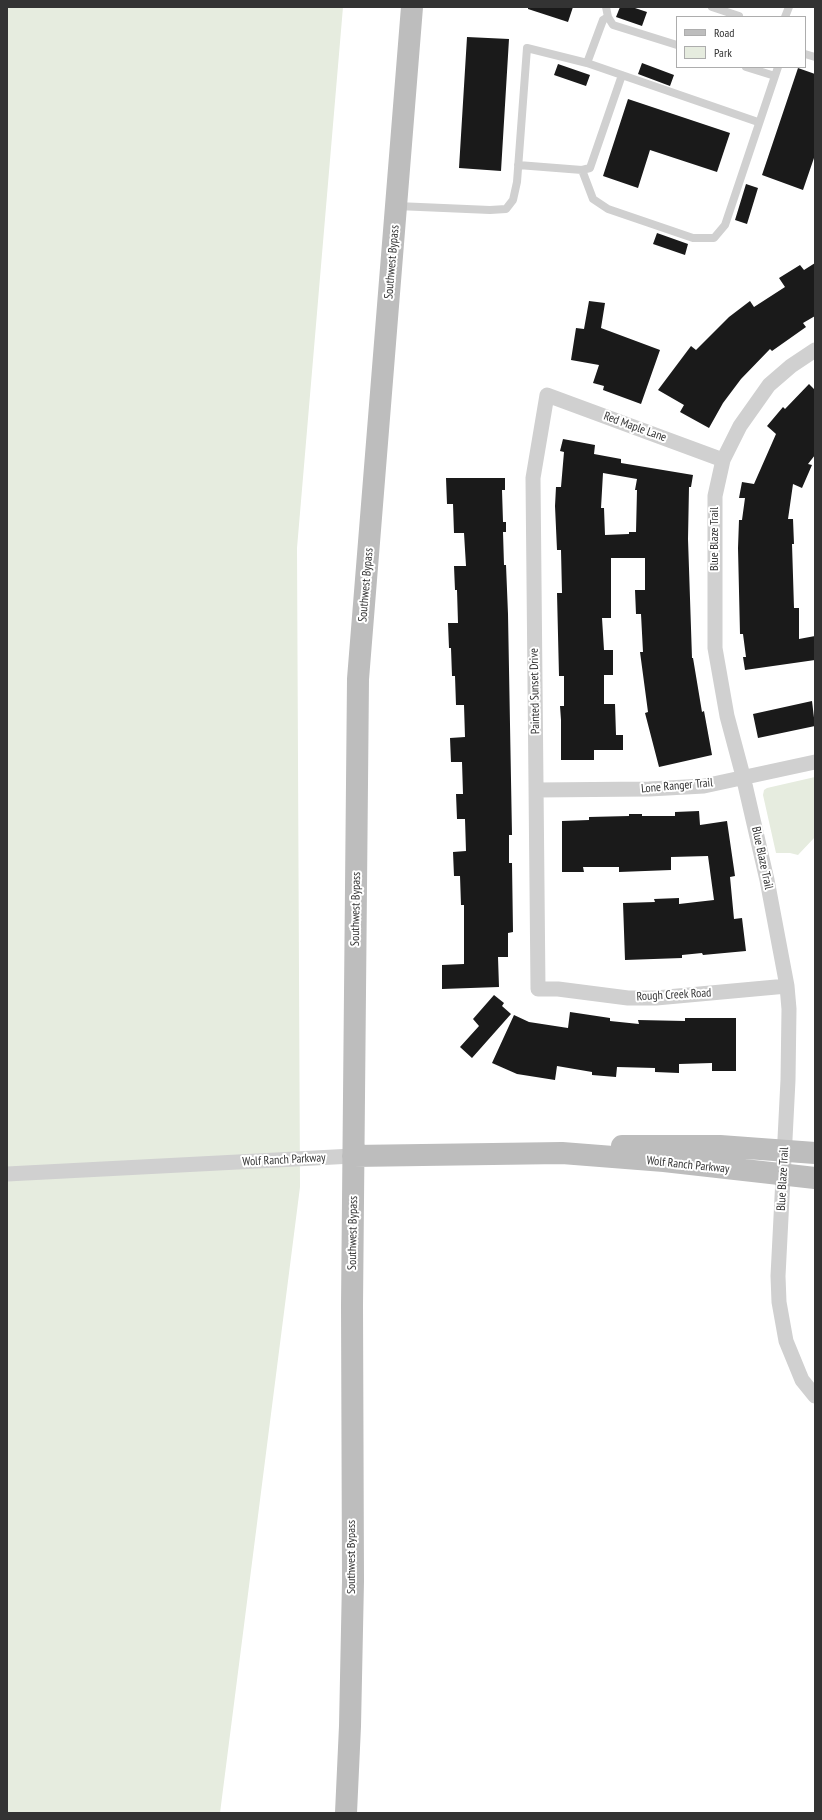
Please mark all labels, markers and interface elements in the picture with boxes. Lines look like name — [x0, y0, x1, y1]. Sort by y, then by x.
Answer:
legend — [676, 16, 806, 68]
text: Road — [714, 25, 734, 40]
text: Park — [714, 45, 732, 60]
street label: Southwest Bypass — [382, 224, 402, 300]
street label: Red Maple Lane — [602, 409, 668, 445]
street label: Blue Blaze Trail — [708, 507, 722, 571]
street label: Southwest Bypass — [356, 547, 376, 623]
street label: Painted Sunset Drive — [527, 648, 543, 734]
street label: Lone Ranger Trail — [640, 776, 714, 796]
street label: Blue Blaze Trail — [748, 825, 776, 891]
street label: Southwest Bypass — [348, 872, 364, 946]
street label: Rough Creek Road — [636, 986, 712, 1004]
street label: Blue Blaze Trail — [774, 1147, 792, 1211]
street label: Wolf Ranch Parkway — [242, 1151, 326, 1169]
street label: Wolf Ranch Parkway — [646, 1153, 730, 1177]
street label: Southwest Bypass — [345, 1196, 361, 1270]
street label: Southwest Bypass — [345, 1520, 359, 1594]

